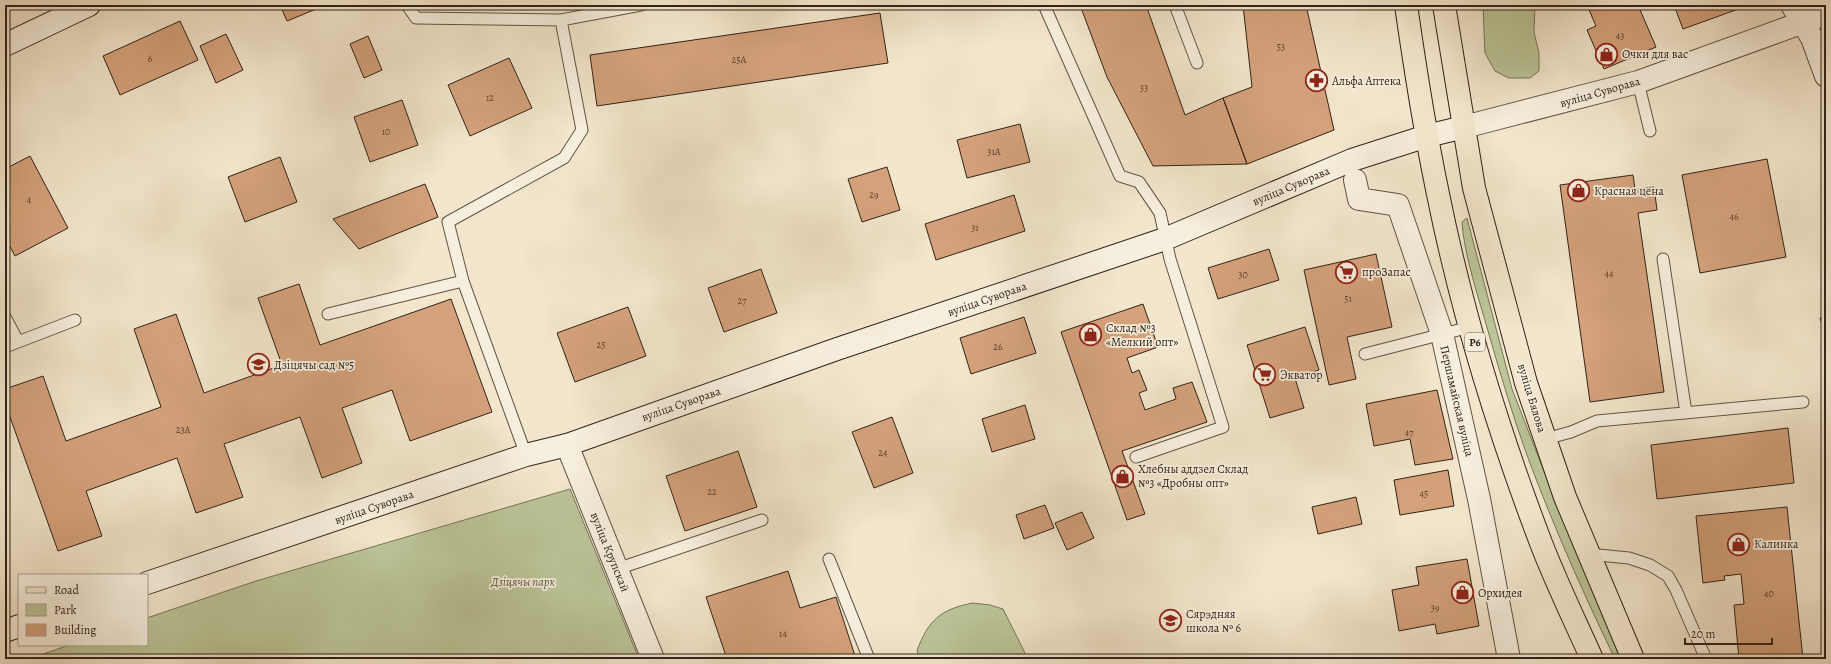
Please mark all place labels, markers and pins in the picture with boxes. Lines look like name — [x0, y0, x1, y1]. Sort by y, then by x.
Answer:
shop icon: Очки для вас — [1593, 41, 1619, 67]
place label: Очки для вас — [1622, 46, 1688, 62]
pharmacy icon: Альфа Аптека — [1304, 68, 1330, 94]
place label: Альфа Аптека — [1331, 73, 1402, 89]
shop icon: Красная цена — [1565, 178, 1591, 204]
place label: Красная цена — [1594, 183, 1664, 199]
supermarket icon: проЗапас — [1334, 259, 1360, 285]
place label: проЗапас — [1362, 264, 1411, 280]
place label: Склад №3 «Мелкий опт» — [1106, 320, 1179, 350]
shop icon: Склад №3 «Мелкий опт» — [1077, 322, 1103, 348]
school or university icon: Дзіцячы сад №5 — [245, 352, 271, 378]
place label: Дзіцячы сад №5 — [274, 357, 354, 373]
supermarket icon: Экватор — [1252, 362, 1278, 388]
place label: Экватор — [1280, 367, 1323, 383]
place label: Хлебны аддзел Склад №3 «Дробны опт» — [1138, 461, 1248, 491]
shop icon: Хлебны аддзел Склад №3 «Дробны опт» — [1109, 463, 1135, 489]
shop icon: Калинка — [1725, 531, 1751, 557]
place label: Калинка — [1754, 536, 1799, 552]
shop icon: Орхидея — [1449, 580, 1475, 606]
place label: Орхидея — [1478, 585, 1522, 601]
place label: Сярэдняя школа № 6 — [1186, 606, 1242, 636]
school or university icon: Сярэдняя школа № 6 — [1158, 608, 1184, 634]

